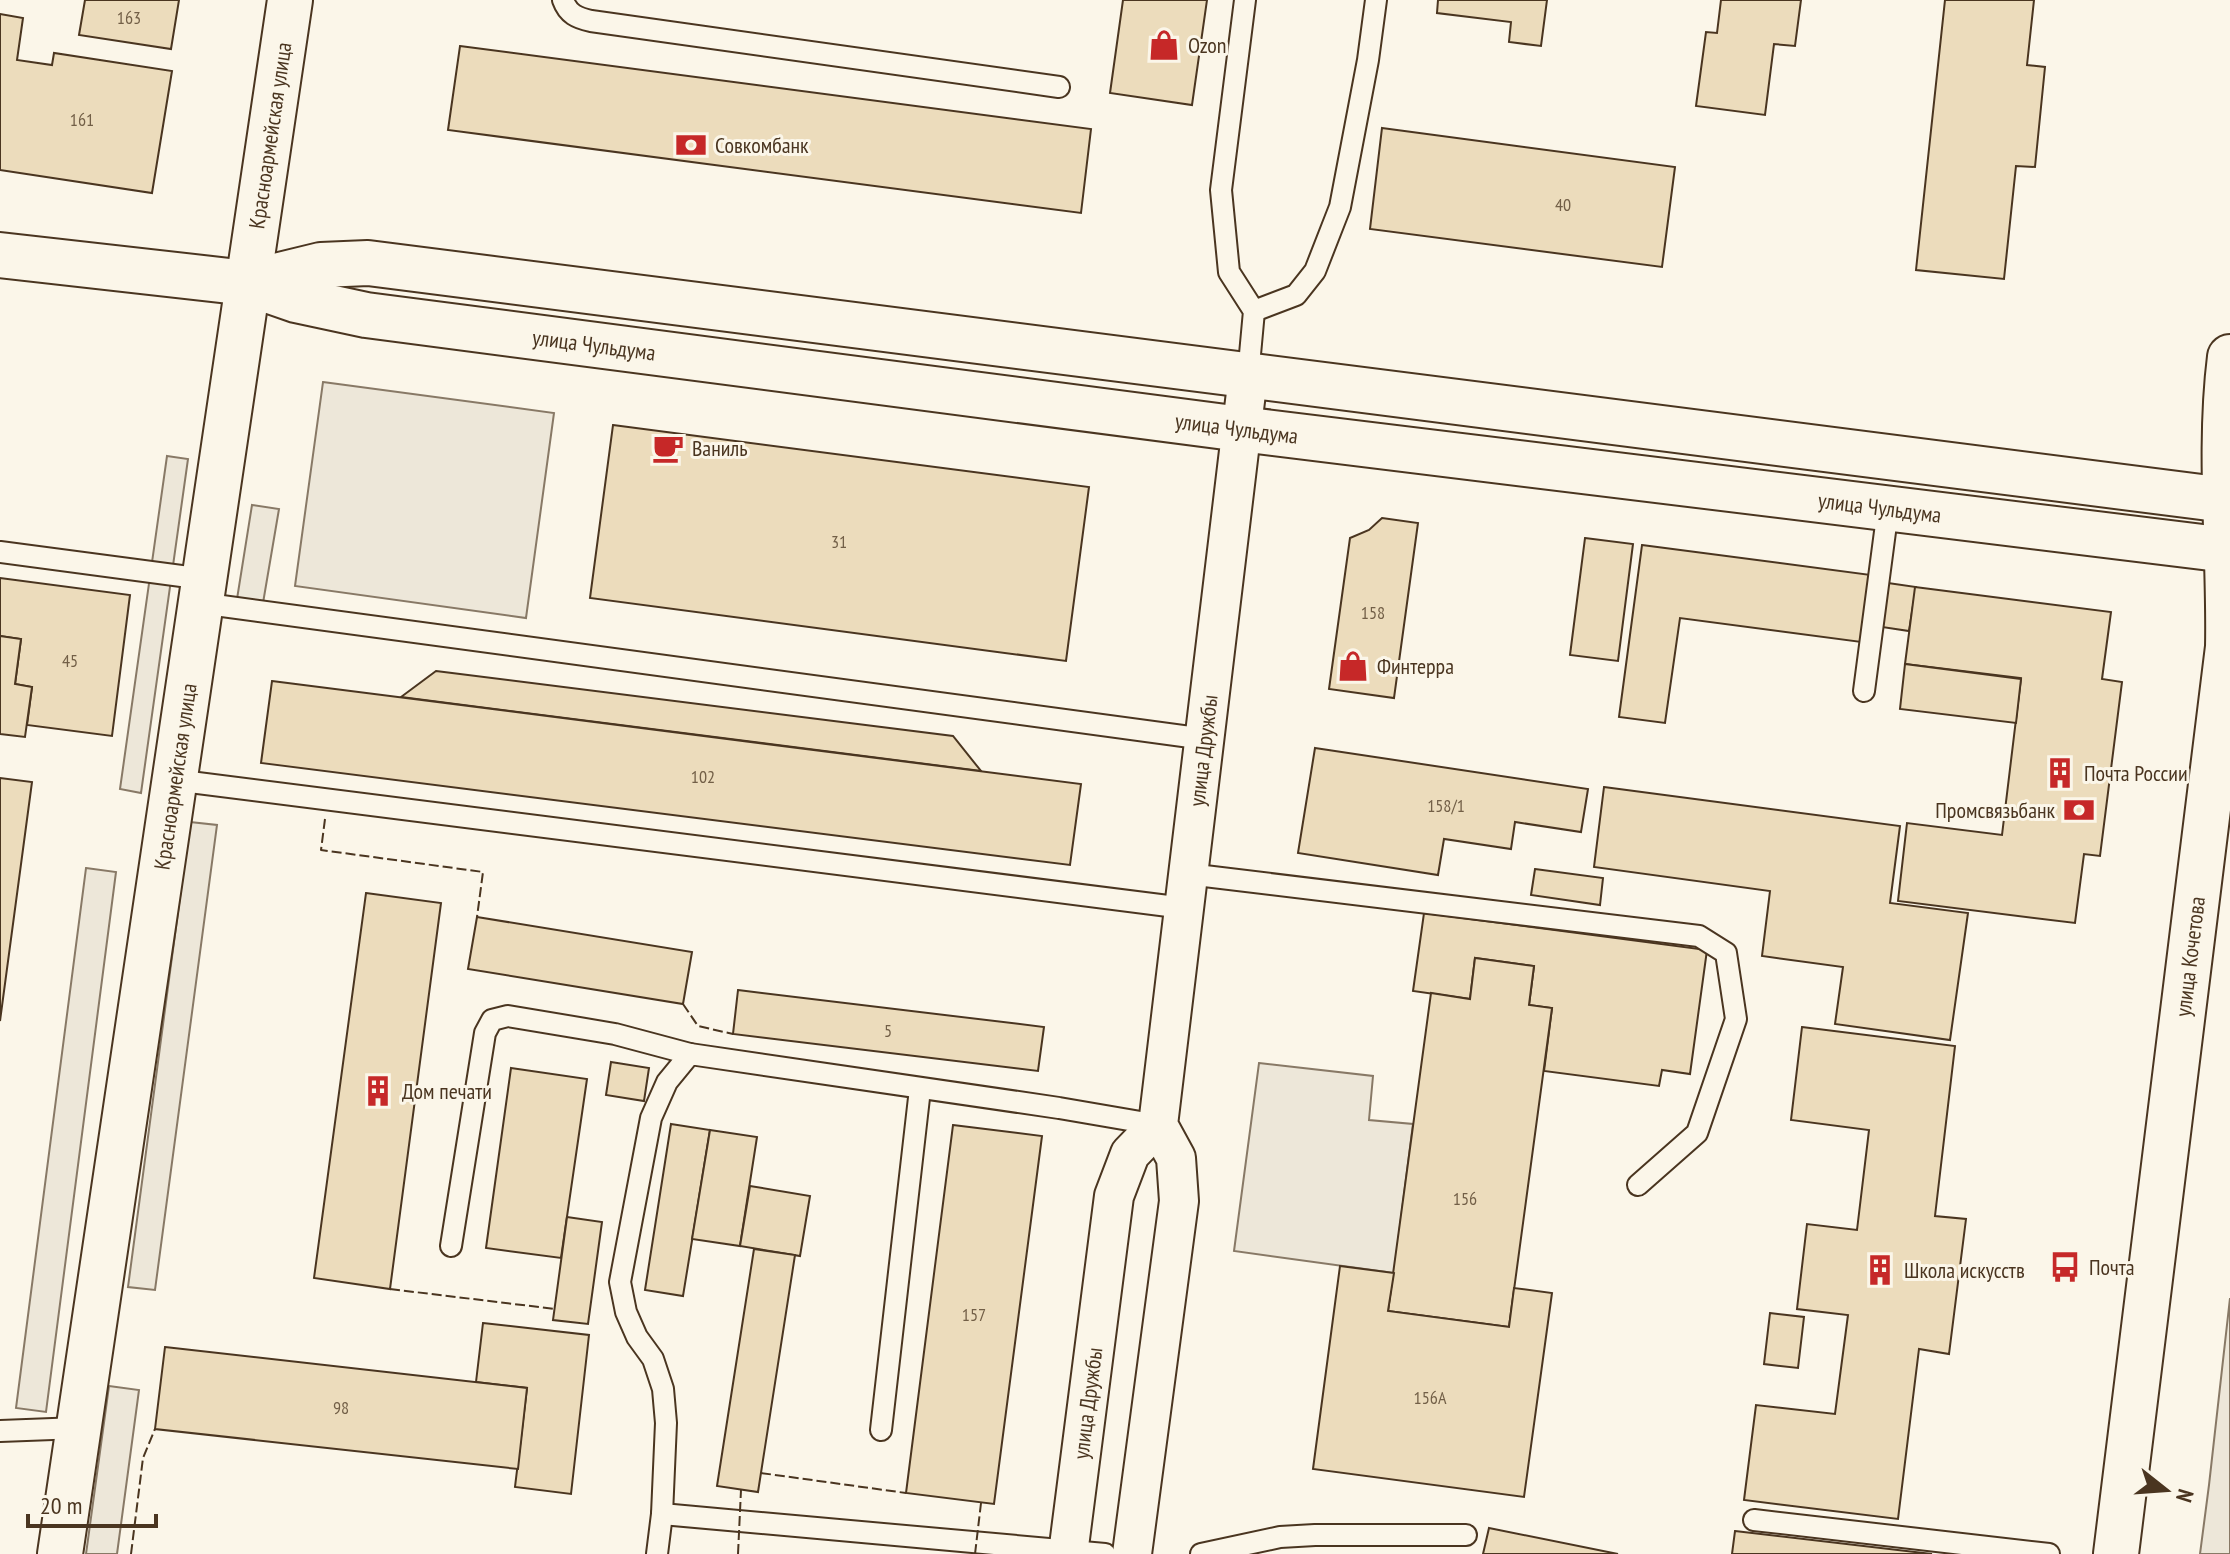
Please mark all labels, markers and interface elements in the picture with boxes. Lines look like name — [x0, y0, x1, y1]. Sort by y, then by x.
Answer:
house number: 163 — [117, 6, 141, 29]
shop icon: Ozon — [1147, 28, 1181, 62]
place label: Ozon — [1188, 31, 1227, 59]
street label: Красноармейская улица — [242, 40, 298, 231]
house number: 161 — [70, 108, 94, 131]
bank icon: Совкомбанк — [674, 128, 708, 162]
place label: Совкомбанк — [715, 131, 809, 159]
house number: 40 — [1555, 193, 1571, 216]
street label: улица Чульдума — [531, 323, 657, 367]
street label: улица Чульдума — [1173, 407, 1300, 450]
cafe icon: Ваниль — [651, 431, 685, 465]
place label: Ваниль — [692, 434, 748, 462]
street label: улица Чульдума — [1817, 486, 1943, 529]
house number: 31 — [831, 530, 847, 553]
house number: 158 — [1361, 601, 1385, 624]
house number: 45 — [62, 649, 78, 672]
shop icon: Финтерра — [1336, 649, 1370, 683]
place label: Финтерра — [1377, 652, 1454, 680]
street label: Красноармейская улица — [147, 681, 203, 872]
street label: улица Дружбы — [1182, 693, 1224, 808]
building icon: Почта России — [2043, 756, 2077, 790]
place label: Почта России — [2084, 759, 2188, 787]
house number: 102 — [691, 765, 715, 788]
bank icon: Промсвязьбанк — [2062, 793, 2096, 827]
house number: 158/1 — [1427, 794, 1465, 817]
place label: Промсвязьбанк — [1935, 796, 2055, 824]
street label: улица Кочетова — [2168, 895, 2211, 1018]
house number: 5 — [884, 1019, 892, 1042]
building icon: Дом печати — [361, 1074, 395, 1108]
place label: Дом печати — [402, 1077, 492, 1105]
house number: 156 — [1453, 1187, 1477, 1210]
bus stop icon: Почта — [2048, 1250, 2082, 1284]
building icon: Школа искусств — [1863, 1253, 1897, 1287]
place label: Почта — [2089, 1253, 2135, 1281]
place label: Школа искусств — [1904, 1256, 2025, 1284]
house number: 157 — [962, 1303, 986, 1326]
street label: улица Дружбы — [1066, 1346, 1108, 1461]
house number: 156А — [1414, 1386, 1447, 1409]
house number: 98 — [333, 1396, 349, 1419]
north arrow — [2126, 1450, 2206, 1530]
scale bar — [28, 1478, 156, 1528]
text: N — [2170, 1486, 2200, 1506]
text: 20 m — [40, 1490, 82, 1521]

